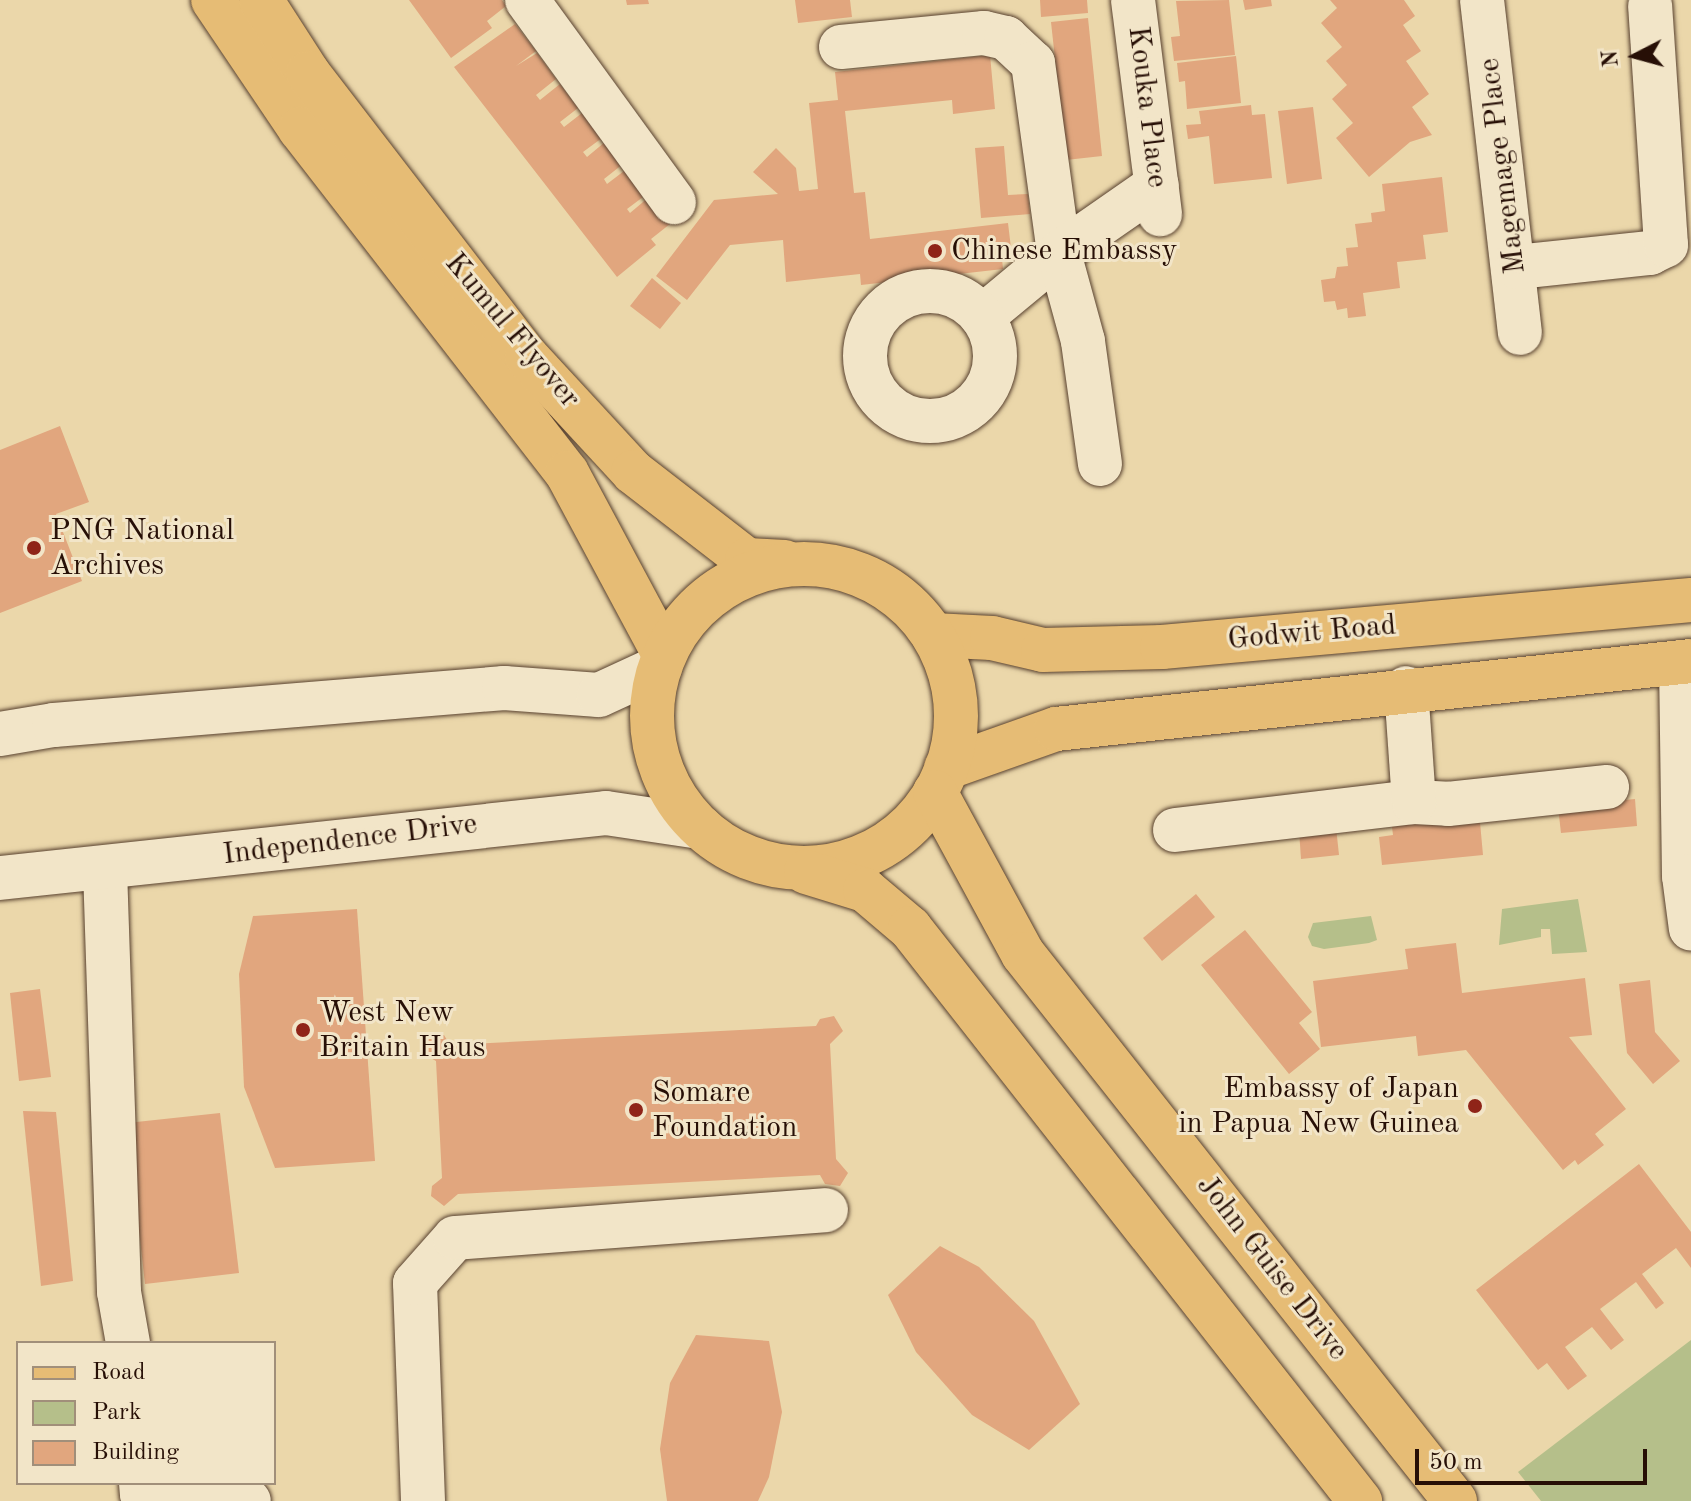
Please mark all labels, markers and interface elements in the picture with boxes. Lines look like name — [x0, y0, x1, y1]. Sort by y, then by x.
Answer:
north arrow — [1595, 16, 1675, 96]
street label: Kouka Place — [1119, 24, 1175, 190]
text: N — [1599, 49, 1623, 68]
street label: Magemage Place — [1472, 56, 1534, 276]
place label: Chinese Embassy — [951, 233, 1177, 269]
marker: Chinese Embassy — [926, 242, 944, 260]
street label: Kumul Flyover — [436, 246, 588, 416]
place label: PNG National Archives — [50, 513, 234, 584]
marker: PNG National Archives — [25, 539, 43, 557]
street label: Godwit Road — [1226, 608, 1398, 658]
street label: Independence Drive — [221, 807, 479, 873]
place label: West New Britain Haus — [319, 995, 486, 1066]
marker: West New Britain Haus — [294, 1021, 312, 1039]
place label: Embassy of Japan in Papua New Guinea — [1179, 1071, 1459, 1142]
place label: Somare Foundation — [652, 1075, 797, 1146]
marker: Embassy of Japan in Papua New Guinea — [1466, 1097, 1484, 1115]
marker: Somare Foundation — [627, 1101, 645, 1119]
street label: John Guise Drive — [1189, 1168, 1355, 1368]
legend — [16, 1341, 276, 1485]
text: Road — [92, 1361, 145, 1385]
text: Park — [92, 1401, 141, 1425]
scale bar — [1419, 1433, 1651, 1483]
text: Building — [92, 1441, 179, 1465]
text: 50 m — [1429, 1451, 1483, 1475]

